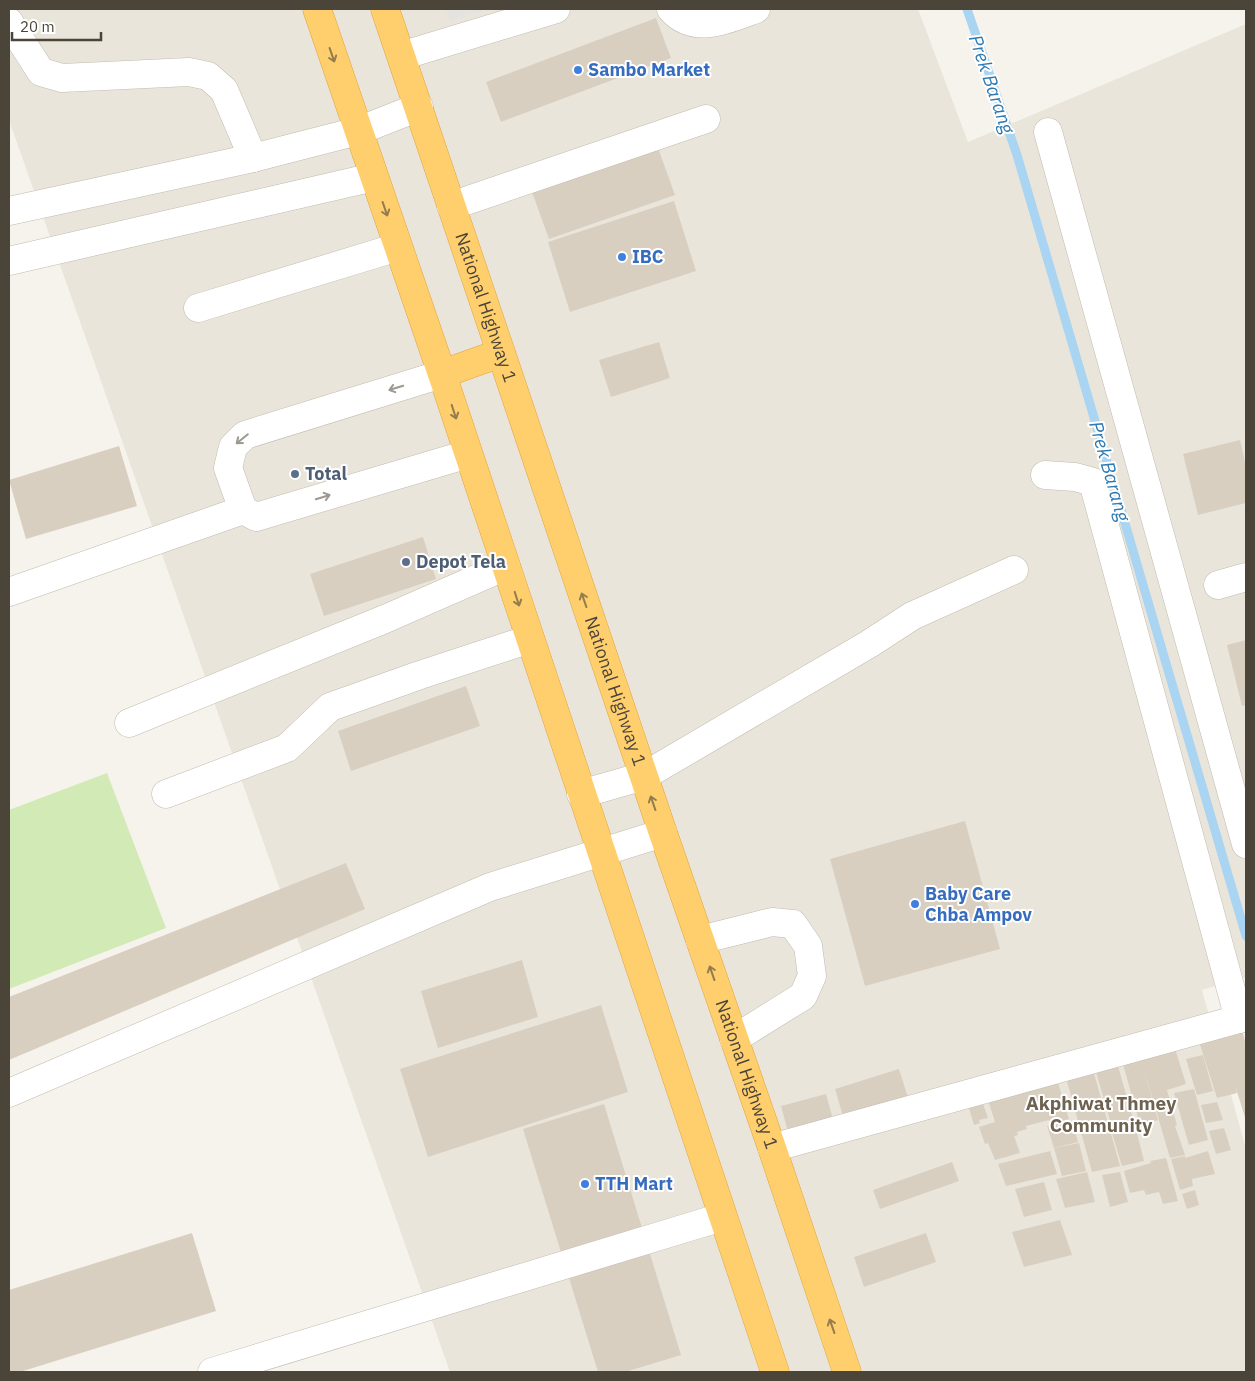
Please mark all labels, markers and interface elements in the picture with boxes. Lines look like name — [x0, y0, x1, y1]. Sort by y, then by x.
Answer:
scale bar — [12, 10, 101, 42]
text: 20 m — [20, 17, 55, 36]
water label: Prek Barang — [964, 31, 1021, 138]
one-way arrow — [328, 47, 338, 63]
place label: Sambo Market — [588, 58, 710, 81]
marker: Sambo Market — [572, 64, 584, 76]
one-way arrow — [381, 201, 390, 216]
street label: National Highway 1 — [450, 230, 522, 385]
place label: IBC — [632, 245, 664, 268]
marker: IBC — [616, 251, 628, 263]
one-way arrow — [388, 384, 404, 394]
one-way arrow — [450, 404, 460, 420]
water label: Prek Barang — [1084, 418, 1136, 525]
one-way arrow — [236, 434, 249, 445]
place label: Total — [305, 462, 348, 485]
marker: Total — [289, 468, 301, 480]
one-way arrow — [314, 492, 330, 502]
place label: Depot Tela — [416, 550, 506, 573]
marker: Depot Tela — [400, 556, 412, 568]
one-way arrow — [513, 591, 522, 607]
one-way arrow — [579, 592, 588, 608]
street label: National Highway 1 — [580, 613, 652, 769]
one-way arrow — [648, 796, 657, 812]
place label: Baby Care Chba Ampov — [925, 882, 1032, 926]
marker: Baby Care Chba Ampov — [909, 898, 921, 910]
one-way arrow — [707, 966, 716, 982]
street label: National Highway 1 — [711, 996, 783, 1152]
district label: Akphiwat Thmey Community — [1026, 1091, 1177, 1137]
place label: TTH Mart — [595, 1172, 673, 1195]
marker: TTH Mart — [579, 1178, 591, 1190]
one-way arrow — [827, 1319, 836, 1334]

